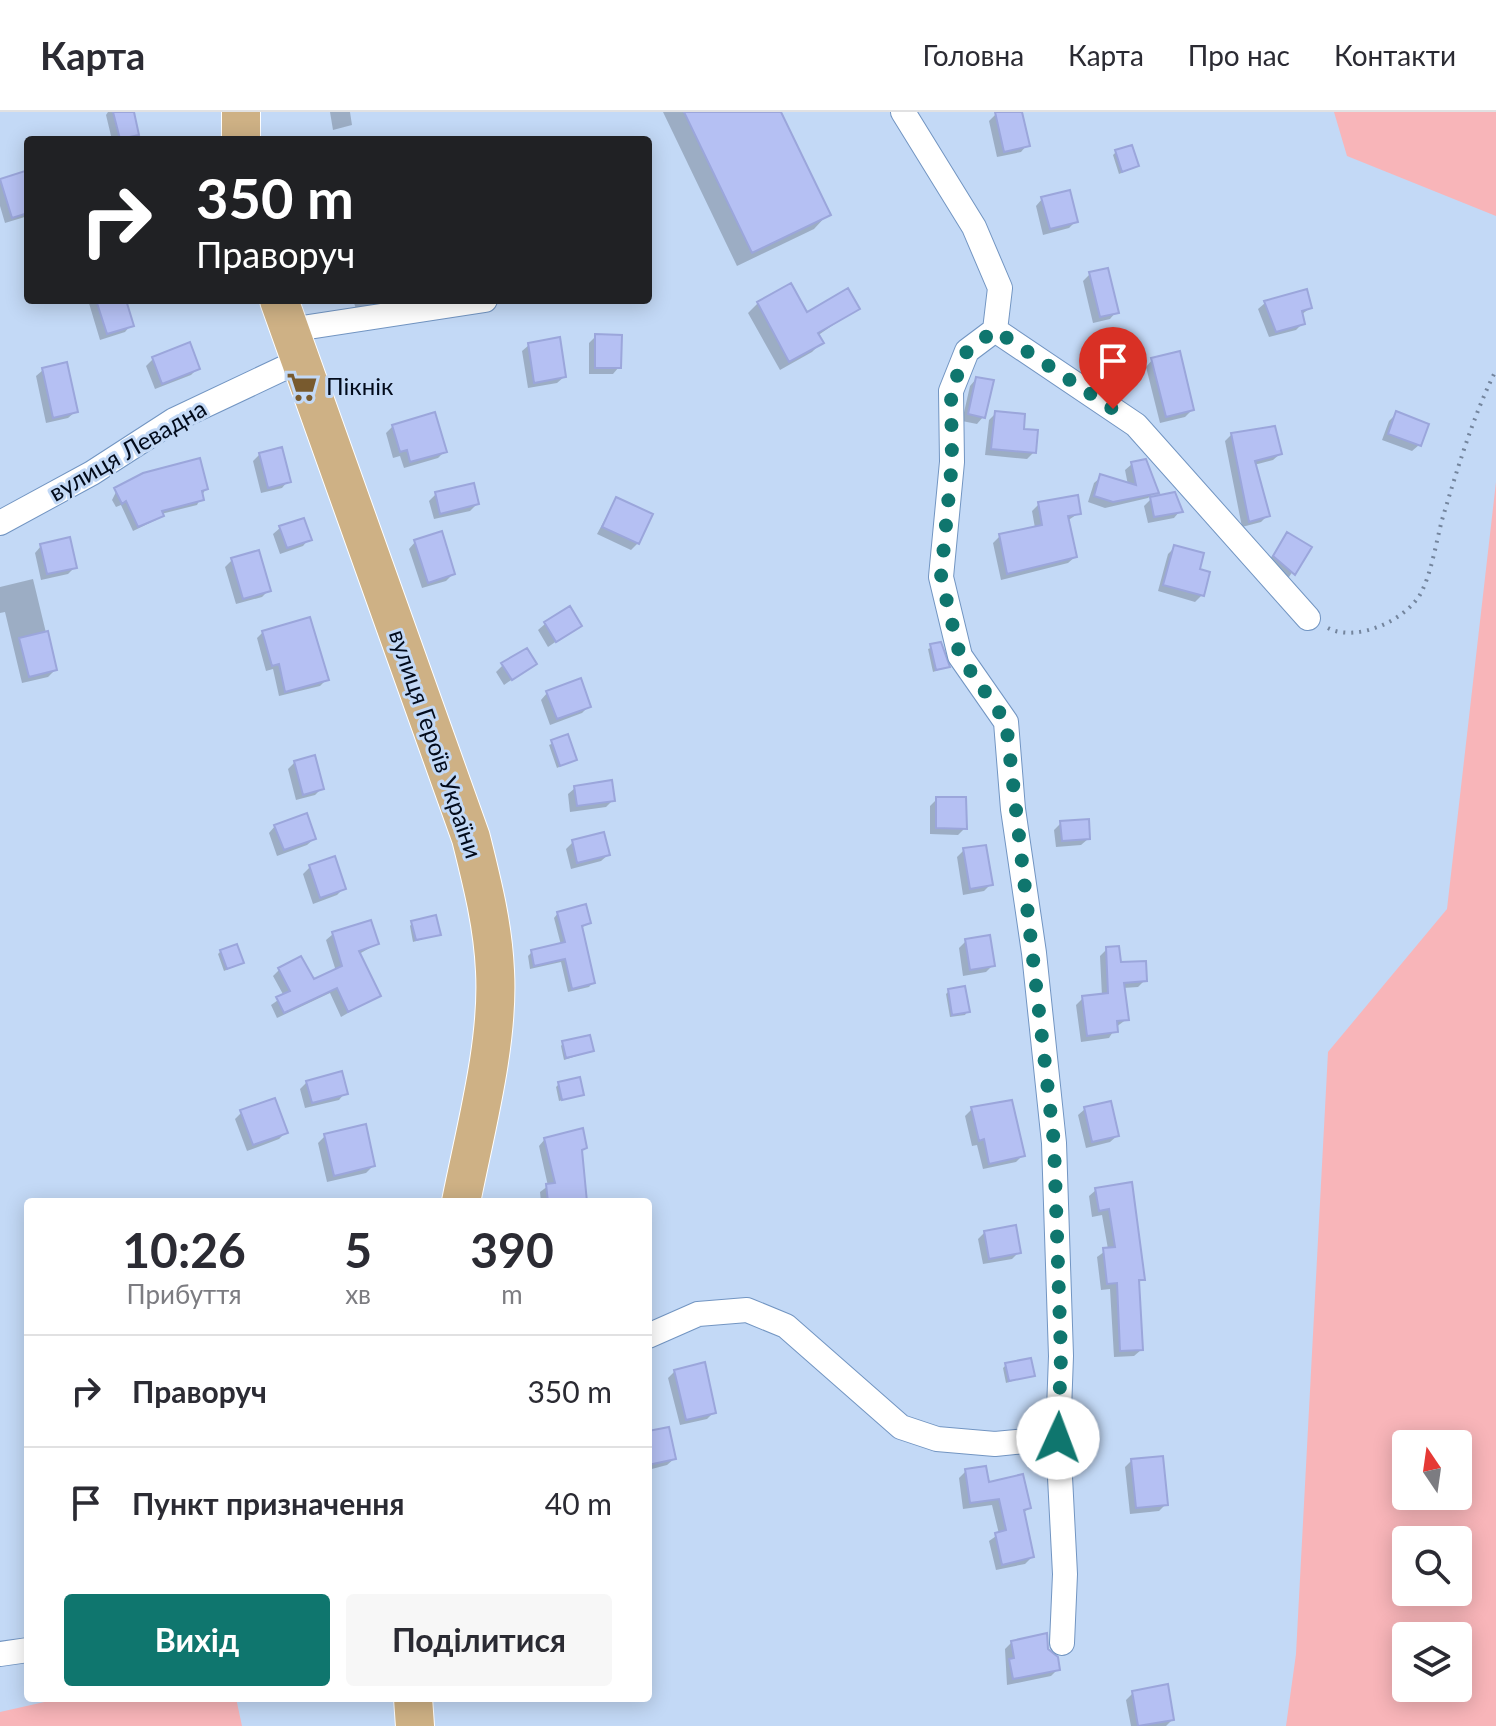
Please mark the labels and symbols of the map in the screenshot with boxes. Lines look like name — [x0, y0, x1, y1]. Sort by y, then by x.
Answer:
pin — [1079, 327, 1147, 409]
supermarket icon: Пікнік — [285, 370, 319, 404]
place label: Пікнік — [326, 371, 394, 400]
street label: вулиця Левадна — [43, 393, 211, 507]
street label: вулиця Героїв України — [384, 625, 489, 862]
position arrow — [1016, 1396, 1100, 1480]
north arrow — [1392, 1430, 1472, 1510]

